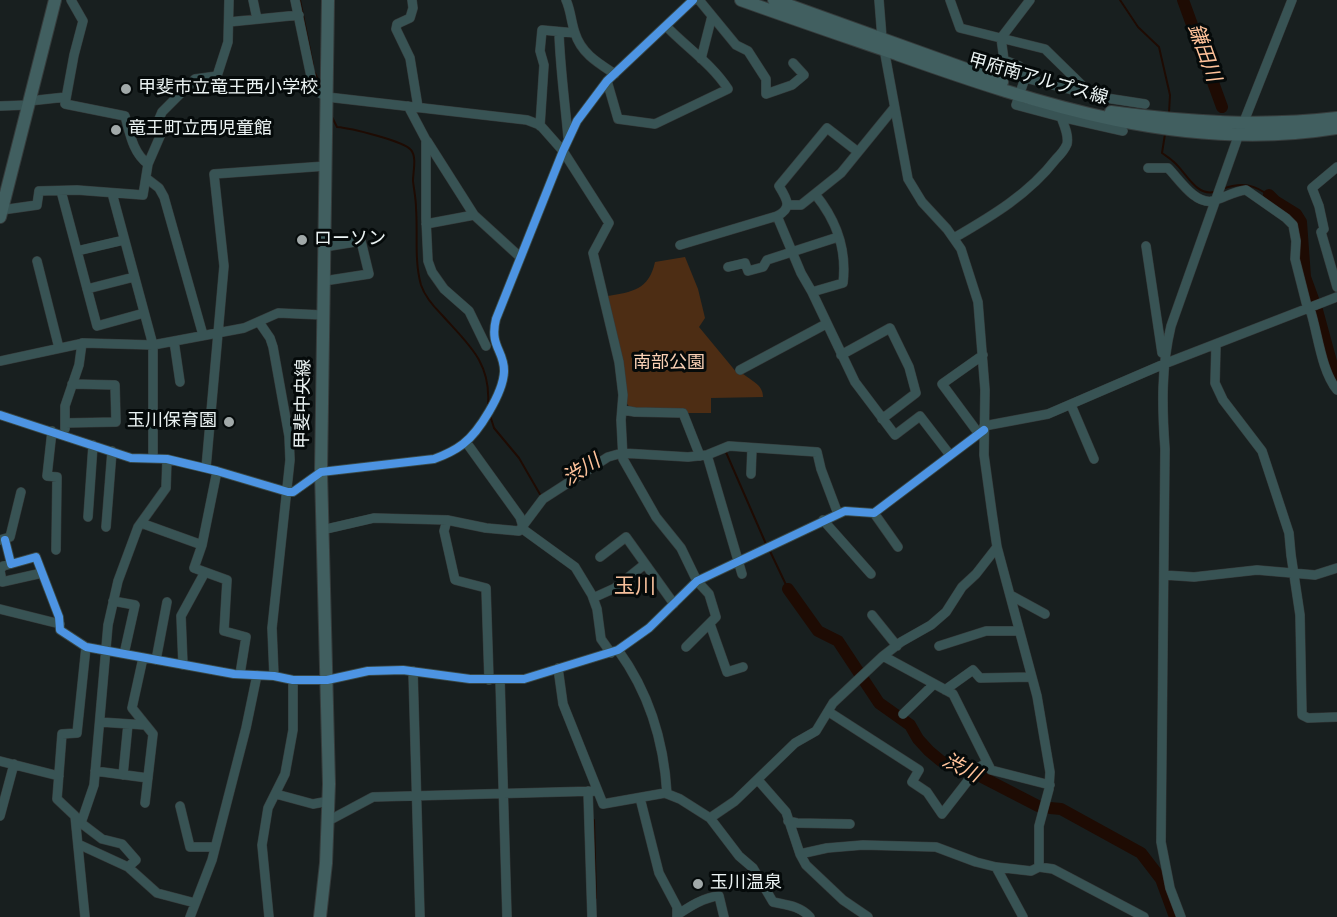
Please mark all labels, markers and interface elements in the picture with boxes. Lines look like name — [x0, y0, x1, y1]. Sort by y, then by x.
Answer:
water label: 鎌田川 — [1181, 21, 1225, 85]
street label: 甲府南アルプス線 — [966, 50, 1110, 110]
place label: 甲斐市立竜王西小学校 — [138, 78, 318, 100]
marker: 甲斐市立竜王西小学校 — [119, 82, 133, 96]
place label: 竜王町立西児童館 — [128, 119, 272, 141]
marker: 竜王町立西児童館 — [109, 123, 123, 137]
place label: ローソン — [314, 229, 386, 251]
marker: ローソン — [295, 233, 309, 247]
park label: 南部公園 — [633, 353, 705, 375]
street label: 甲斐中央線 — [292, 359, 316, 449]
place label: 玉川保育園 — [127, 411, 217, 433]
marker: 玉川保育園 — [222, 415, 236, 429]
water label: 渋川 — [559, 450, 605, 492]
district label: 玉川 — [614, 575, 656, 601]
water label: 渋川 — [938, 749, 984, 789]
place label: 玉川温泉 — [710, 873, 782, 895]
marker: 玉川温泉 — [691, 877, 705, 891]

